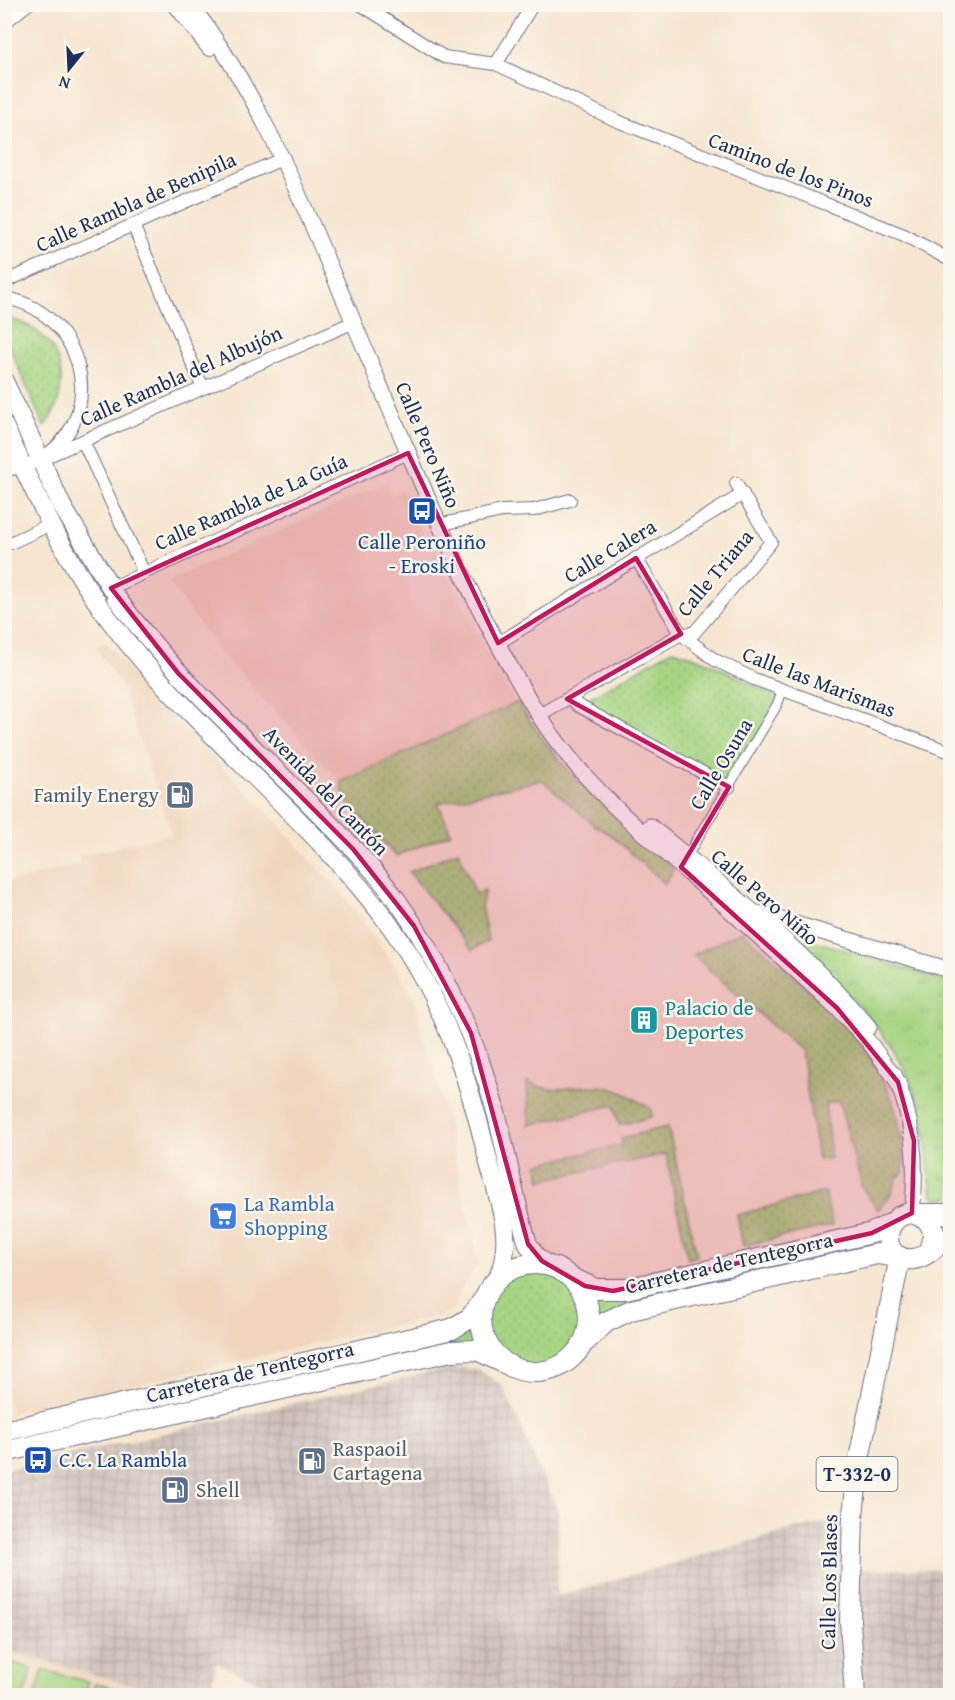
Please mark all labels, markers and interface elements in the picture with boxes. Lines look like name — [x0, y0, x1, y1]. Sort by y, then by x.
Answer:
north arrow — [39, 39, 99, 99]
text: N — [55, 70, 73, 96]
street label: Camino de los Pinos — [704, 124, 878, 215]
street label: Calle Rambla de Benipila — [31, 143, 241, 260]
street label: Calle Rambla del Albujón — [75, 317, 287, 434]
street label: Calle Pero Niño — [388, 377, 469, 513]
street label: Calle Rambla de La Guía — [149, 445, 352, 558]
bus stop icon: Calle Peroniño - Eroski — [406, 495, 438, 527]
street label: Calle Calera — [558, 511, 662, 590]
street label: Calle Triana — [669, 522, 760, 623]
place label: Calle Peroniño - Eroski — [358, 526, 486, 581]
street label: Calle las Marismas — [738, 638, 900, 725]
street label: Calle Osuna — [681, 712, 760, 815]
street label: Avenida del Cantón — [256, 719, 397, 863]
place label: Family Energy — [34, 779, 160, 810]
fuel station icon: Family Energy — [164, 779, 196, 811]
street label: Calle Pero Niño — [704, 841, 826, 952]
place label: Palacio de Deportes — [665, 992, 754, 1047]
building icon: Palacio de Deportes — [628, 1004, 660, 1036]
place label: La Rambla Shopping — [244, 1188, 335, 1243]
supermarket icon: La Rambla Shopping — [207, 1200, 239, 1232]
street label: Carretera de Tentegorra — [622, 1224, 836, 1301]
street label: Carretera de Tentegorra — [143, 1333, 357, 1410]
place label: Raspaoil Cartagena — [333, 1433, 422, 1488]
bus stop icon: C.C. La Rambla — [22, 1444, 54, 1476]
place label: C.C. La Rambla — [59, 1444, 187, 1475]
fuel station icon: Raspaoil Cartagena — [296, 1445, 328, 1477]
road number: T-332-0 — [816, 1457, 898, 1491]
fuel station icon: Shell — [159, 1474, 191, 1506]
place label: Shell — [196, 1474, 240, 1505]
street label: Calle Los Blases — [812, 1514, 845, 1650]

